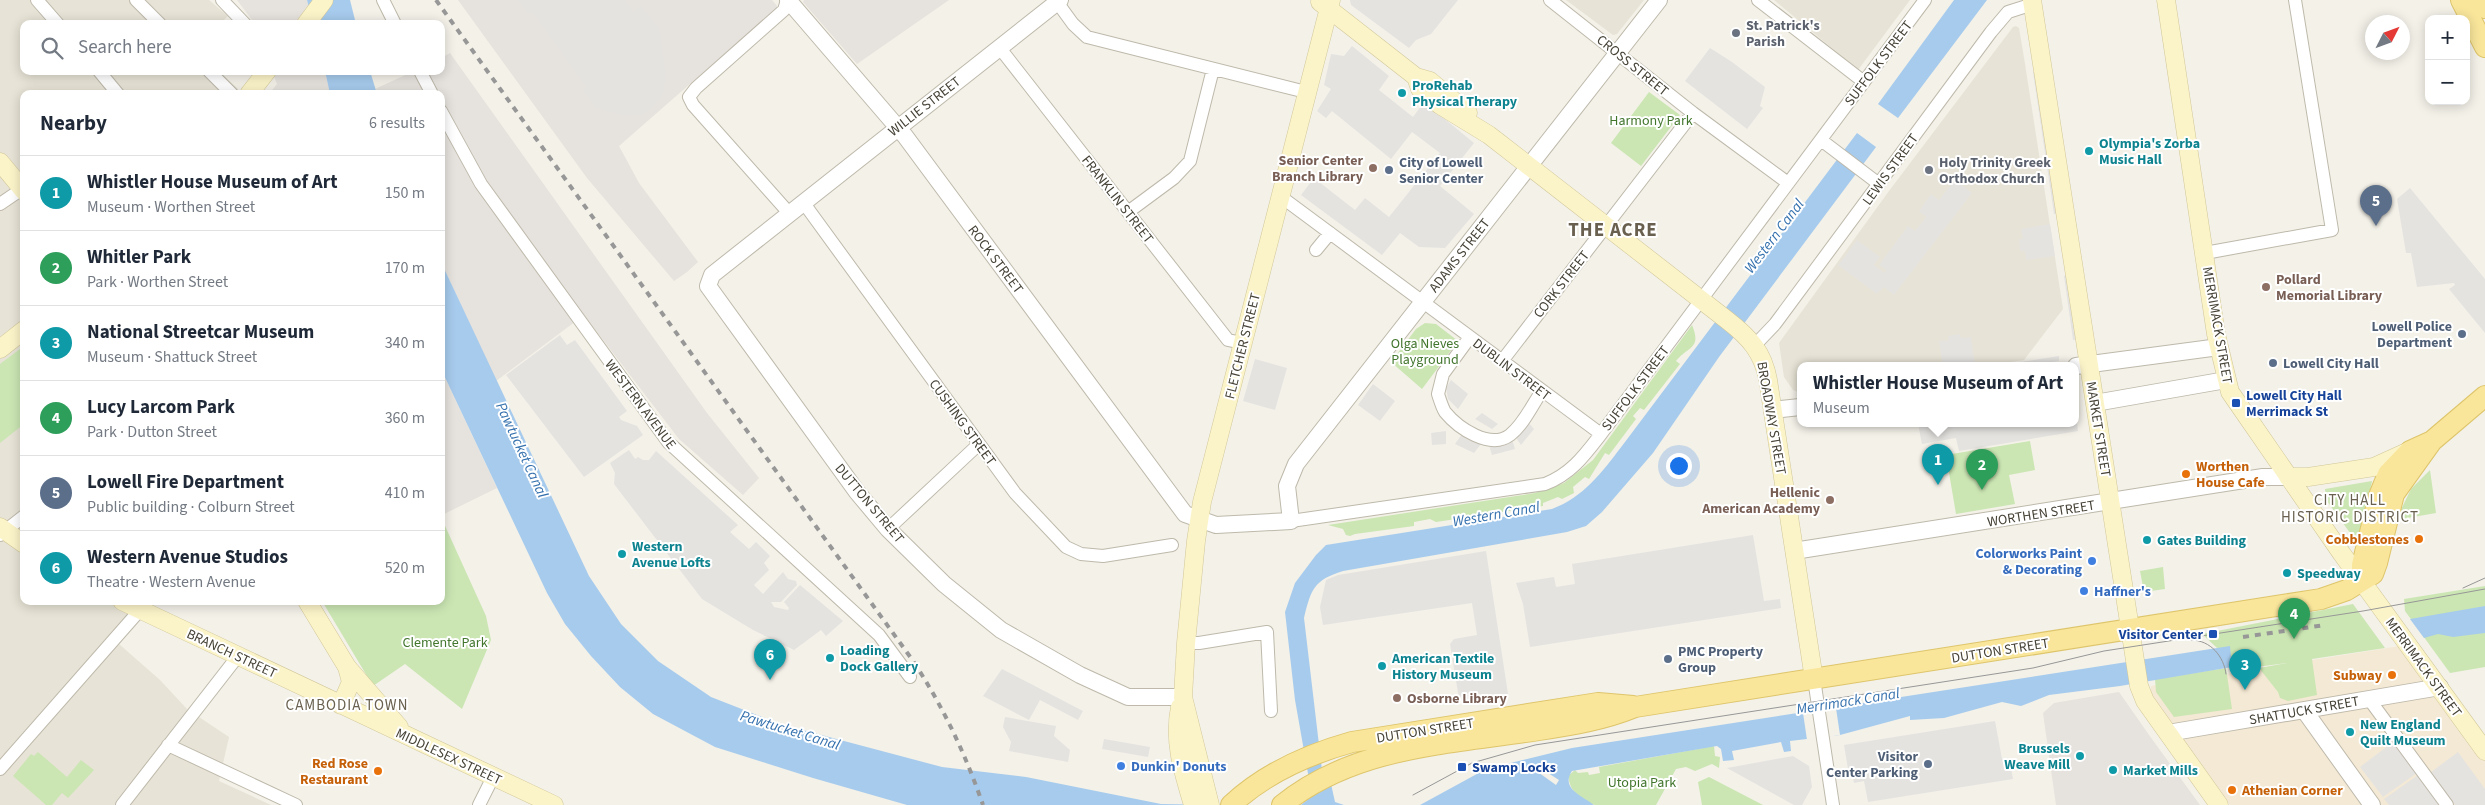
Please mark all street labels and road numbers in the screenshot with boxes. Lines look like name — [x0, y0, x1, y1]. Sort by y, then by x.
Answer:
street label: SUFFOLK STREET — [1840, 16, 1918, 110]
street label: CROSS STREET — [1592, 30, 1673, 101]
street label: WILLIE STREET — [884, 72, 965, 141]
street label: LEWIS STREET — [1858, 129, 1924, 209]
street label: FRANKLIN STREET — [1076, 151, 1158, 248]
street label: ADAMS STREET — [1424, 214, 1495, 297]
street label: ROCK STREET — [963, 221, 1028, 298]
street label: CORK STREET — [1529, 246, 1595, 323]
street label: MERRIMACK STREET — [2197, 265, 2237, 386]
street label: FLETCHER STREET — [1220, 291, 1266, 401]
street label: DUBLIN STREET — [1468, 334, 1555, 406]
street label: SUFFOLK STREET — [1597, 341, 1675, 435]
street label: WESTERN AVENUE — [600, 356, 681, 454]
street label: BROADWAY STREET — [1751, 360, 1791, 477]
street label: CUSHING STREET — [924, 375, 1001, 470]
street label: MARKET STREET — [2081, 380, 2116, 479]
street label: DUTTON STREET — [830, 460, 909, 548]
street label: WORTHEN STREET — [1986, 496, 2097, 532]
street label: MERRIMACK STREET — [2380, 614, 2466, 722]
street label: BRANCH STREET — [183, 624, 281, 684]
street label: DUTTON STREET — [1950, 633, 2051, 669]
street label: SHATTUCK STREET — [2248, 691, 2361, 730]
street label: DUTTON STREET — [1375, 713, 1476, 749]
street label: MIDDLESEX STREET — [392, 724, 505, 790]

